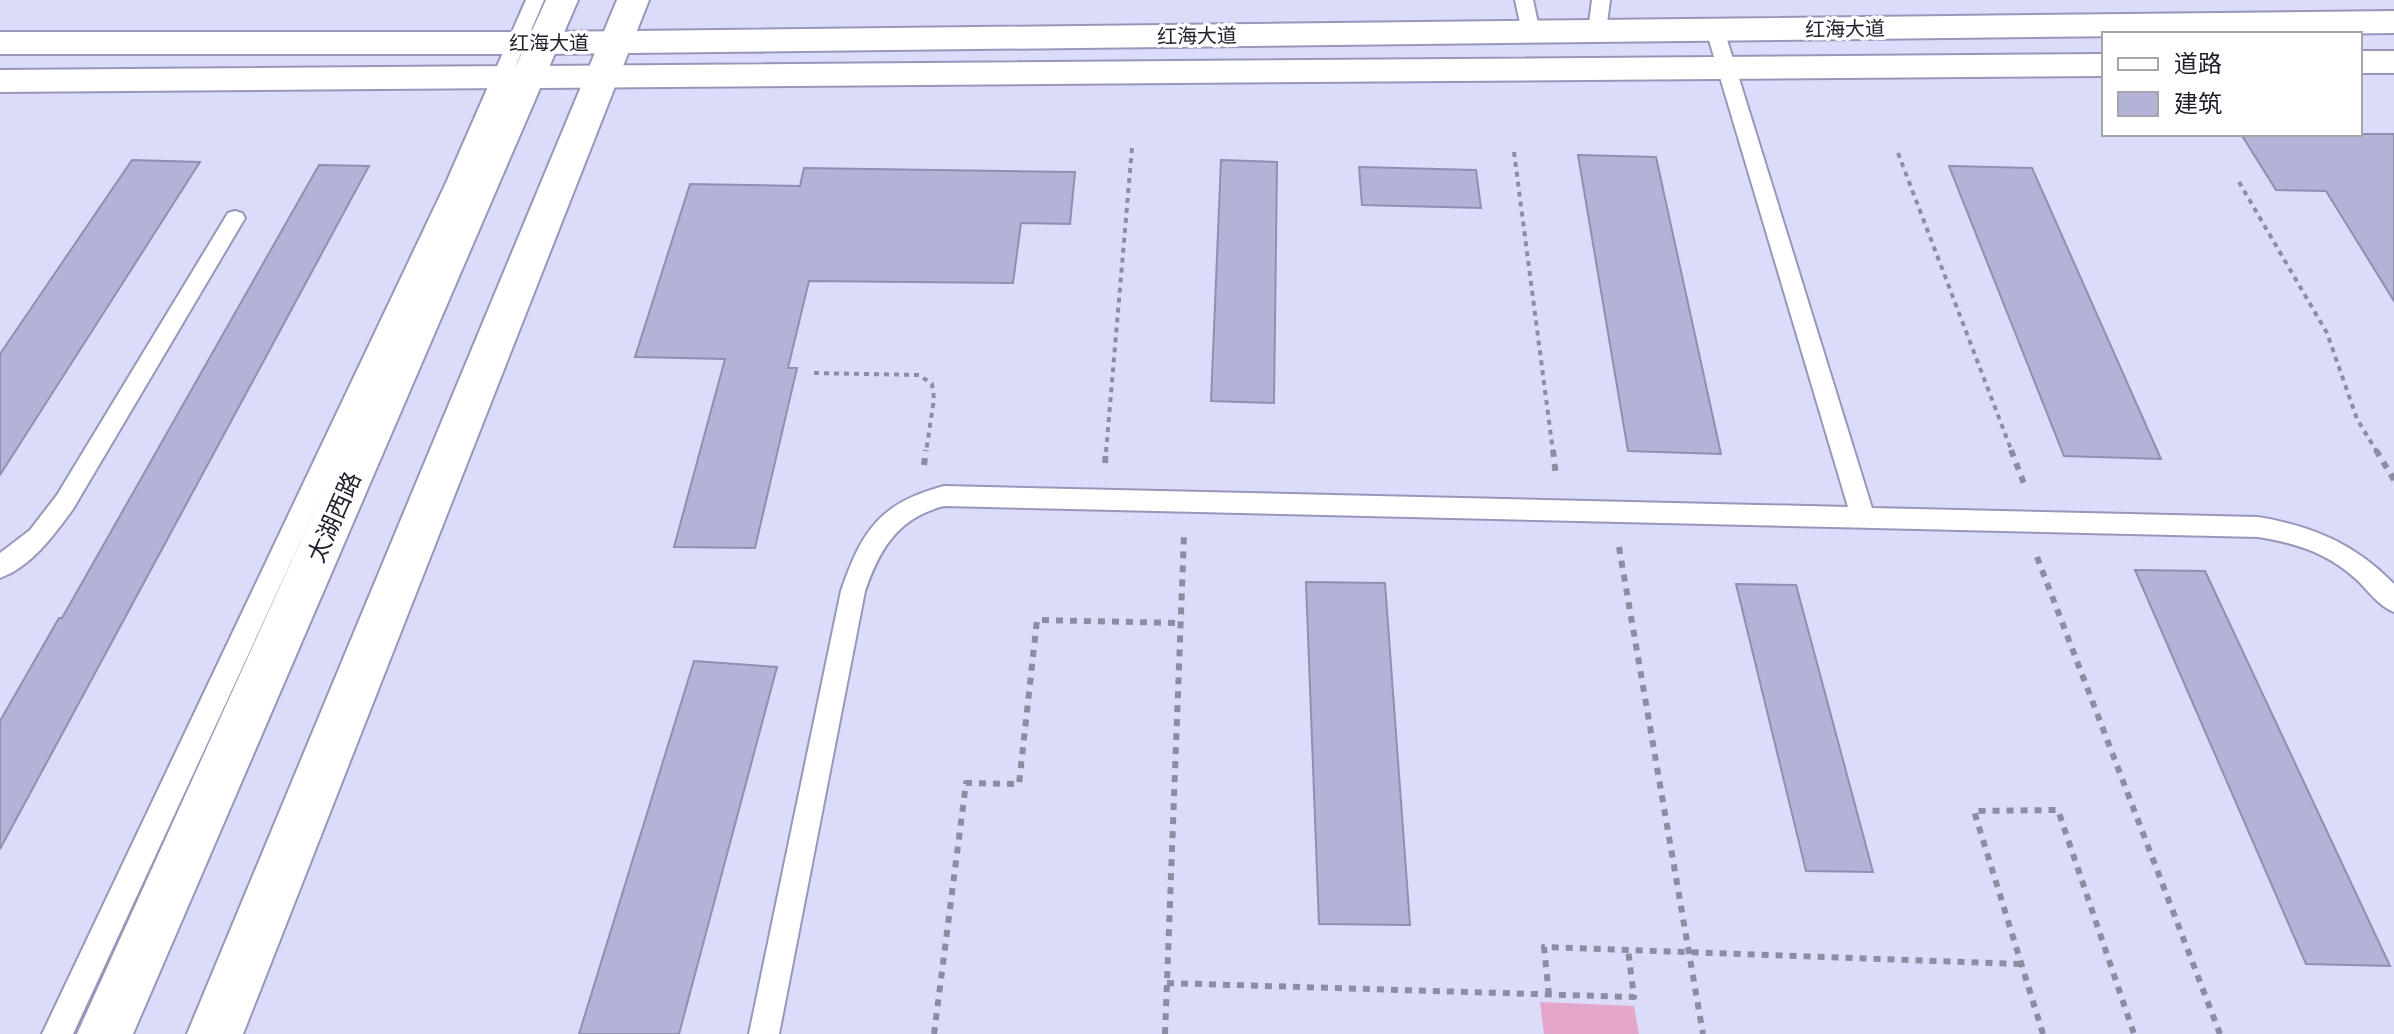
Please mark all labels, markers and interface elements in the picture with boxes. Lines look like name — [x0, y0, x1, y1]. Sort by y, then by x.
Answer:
street label: 红海大道 — [1805, 15, 1885, 43]
street label: 红海大道 — [1157, 22, 1237, 50]
street label: 红海大道 — [509, 30, 589, 56]
legend — [2102, 32, 2362, 136]
text: 道路 — [2174, 48, 2222, 79]
text: 建筑 — [2174, 88, 2222, 119]
street label: 太湖西路 — [300, 467, 368, 567]

